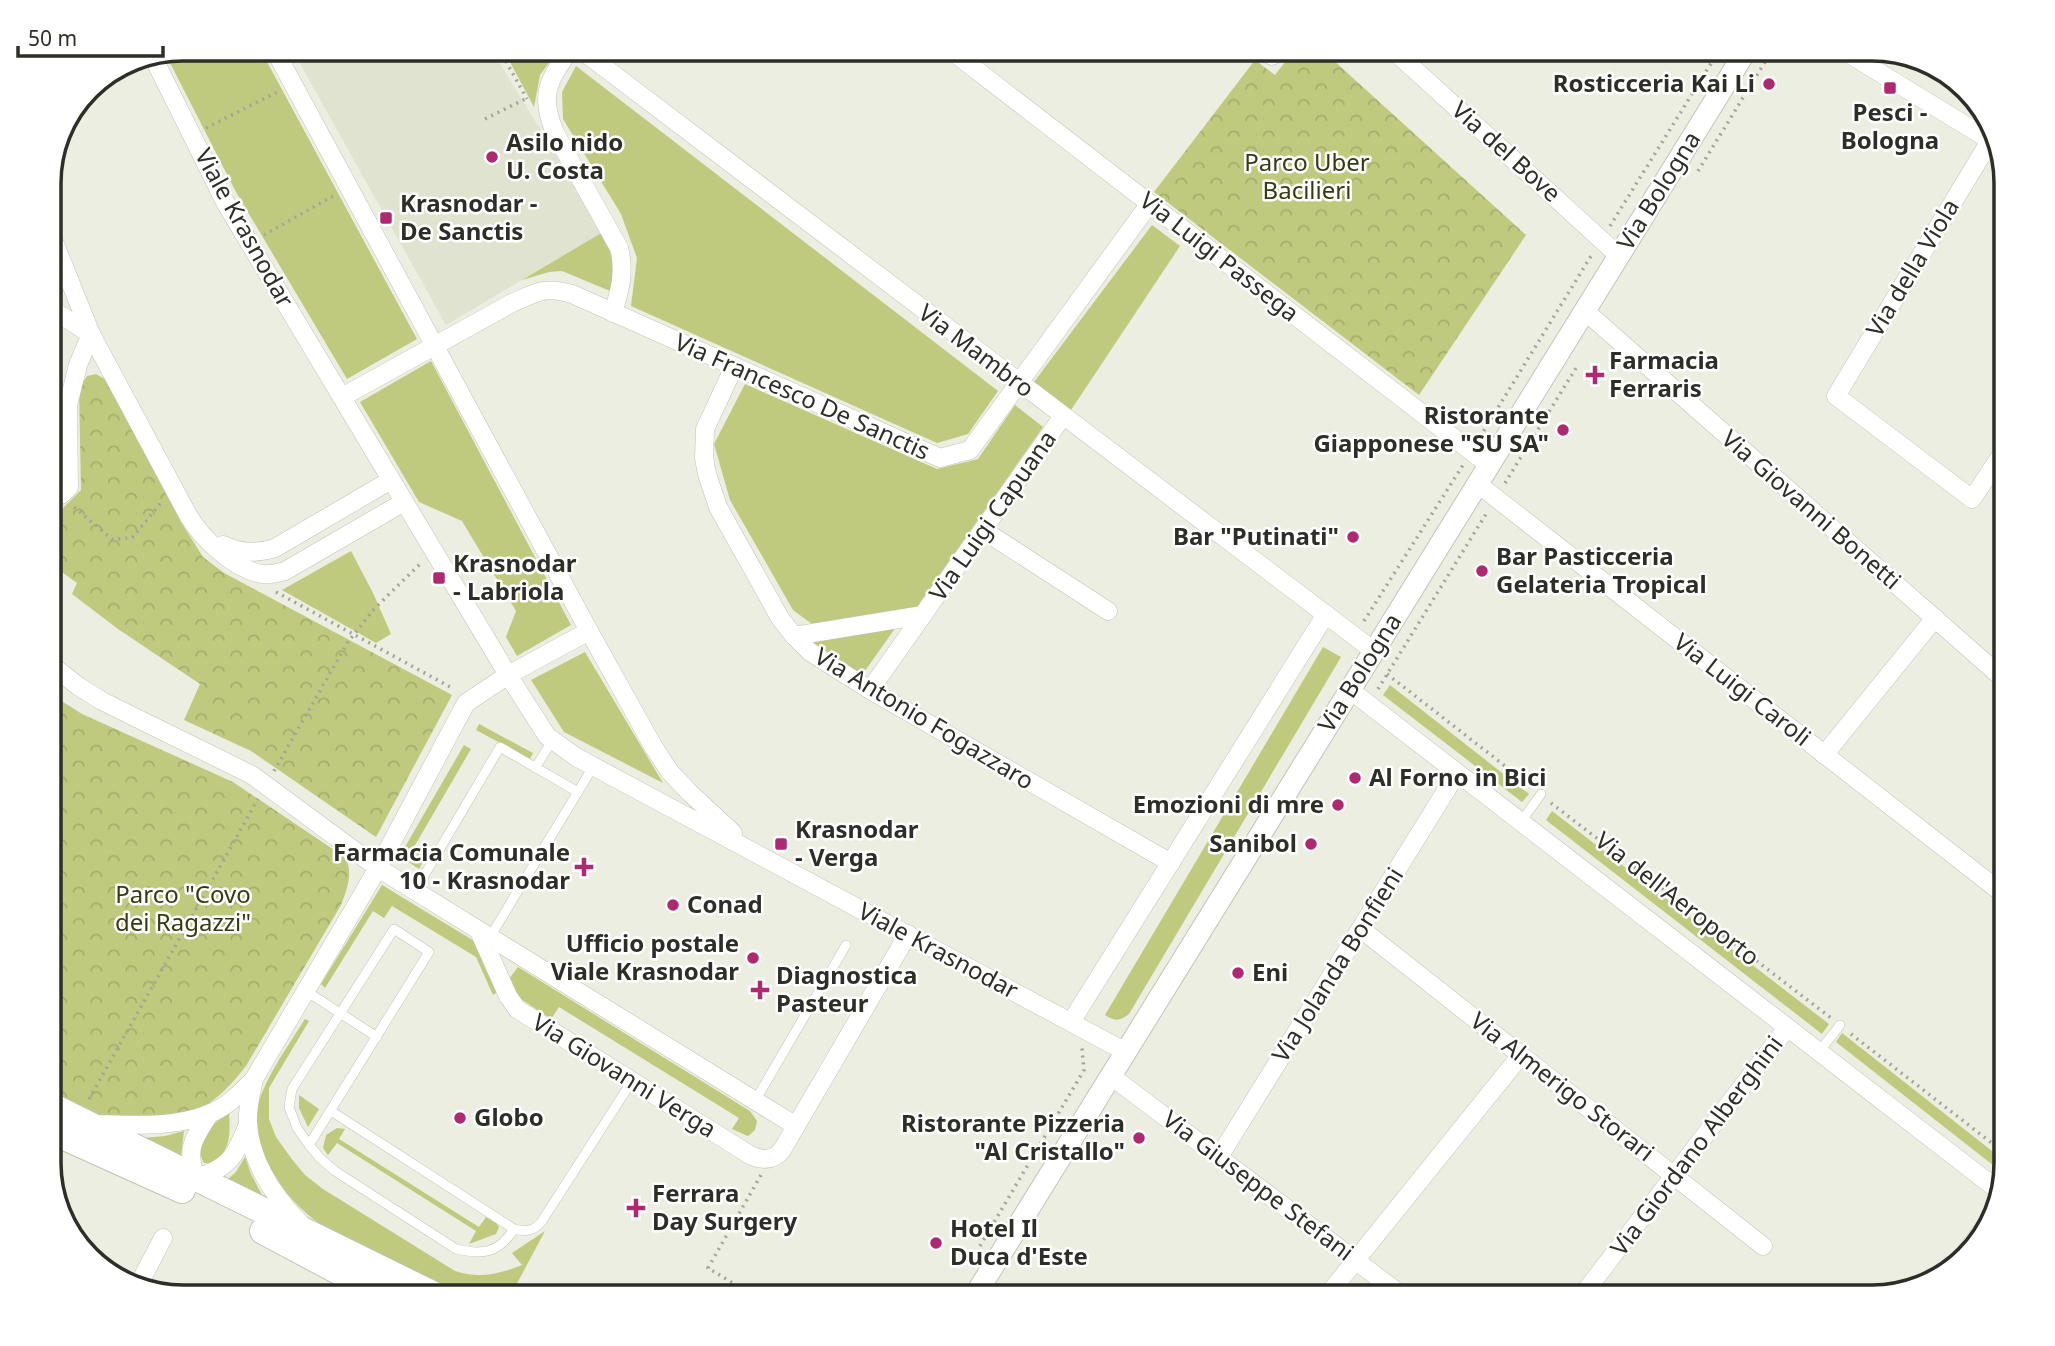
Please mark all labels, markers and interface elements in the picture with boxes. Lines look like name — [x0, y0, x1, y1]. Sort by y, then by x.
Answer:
scale bar — [18, 14, 163, 58]
text: 50 m — [28, 24, 77, 52]
place label: Rosticceria Kai Li — [1553, 66, 1755, 99]
marker: Rosticceria Kai Li — [1761, 76, 1777, 92]
marker: Pesci - Bologna — [1882, 80, 1898, 96]
street label: Via del Bove — [1445, 93, 1569, 209]
place label: Pesci - Bologna — [1841, 95, 1939, 156]
place label: Asilo nido U. Costa — [506, 125, 623, 186]
street label: Via Bologna — [1608, 125, 1707, 256]
street label: Viale Krasnodar — [188, 142, 303, 313]
park label: Parco Uber Bacilieri — [1244, 145, 1370, 206]
marker: Asilo nido U. Costa — [484, 149, 500, 165]
street label: Via Luigi Passega — [1133, 183, 1306, 328]
place label: Krasnodar - De Sanctis — [400, 186, 537, 247]
street label: Via della Viola — [1858, 192, 1966, 342]
marker: Krasnodar - De Sanctis — [378, 210, 394, 226]
street label: Via Mambro — [912, 295, 1041, 404]
street label: Via Francesco De Sanctis — [670, 324, 935, 467]
place label: Farmacia Ferraris — [1609, 343, 1719, 404]
marker: Farmacia Ferraris — [1587, 367, 1603, 383]
place label: Ristorante Giapponese "SU SA" — [1313, 398, 1549, 459]
marker: Ristorante Giapponese "SU SA" — [1555, 422, 1571, 438]
street label: Via Giovanni Bonetti — [1715, 422, 1909, 596]
street label: Via Luigi Capuana — [921, 423, 1063, 607]
place label: Bar "Putinati" — [1173, 519, 1339, 552]
marker: Bar "Putinati" — [1345, 529, 1361, 545]
place label: Bar Pasticceria Gelateria Tropical — [1496, 539, 1707, 600]
place label: Krasnodar - Labriola — [453, 546, 577, 607]
marker: Bar Pasticceria Gelateria Tropical — [1474, 563, 1490, 579]
marker: Krasnodar - Labriola — [431, 570, 447, 586]
street label: Via Bologna — [1309, 607, 1408, 738]
street label: Via Luigi Caroli — [1667, 625, 1819, 753]
street label: Via Antonio Fogazzaro — [809, 639, 1041, 796]
place label: Al Forno in Bici — [1369, 760, 1546, 793]
marker: Al Forno in Bici — [1347, 770, 1363, 786]
place label: Emozioni di mre — [1133, 787, 1324, 820]
marker: Emozioni di mre — [1330, 797, 1346, 813]
place label: Krasnodar - Verga — [795, 812, 919, 873]
street label: Via dell'Aeroporto — [1589, 823, 1767, 972]
place label: Sanibol — [1209, 826, 1297, 859]
place label: Farmacia Comunale 10 - Krasnodar — [333, 835, 570, 896]
marker: Krasnodar - Verga — [773, 836, 789, 852]
marker: Sanibol — [1303, 836, 1319, 852]
marker: Farmacia Comunale 10 - Krasnodar — [576, 859, 592, 875]
street label: Via Jolanda Bonfieni — [1263, 860, 1410, 1068]
park label: Parco "Covo dei Ragazzi" — [115, 877, 251, 938]
place label: Conad — [687, 887, 763, 920]
street label: Viale Krasnodar — [853, 894, 1025, 1006]
marker: Conad — [665, 897, 681, 913]
place label: Ufficio postale Viale Krasnodar — [551, 926, 739, 987]
marker: Ufficio postale Viale Krasnodar — [745, 950, 761, 966]
place label: Eni — [1252, 955, 1288, 988]
place label: Diagnostica Pasteur — [776, 958, 917, 1019]
marker: Eni — [1230, 965, 1246, 981]
marker: Diagnostica Pasteur — [750, 980, 770, 1000]
street label: Via Almerigo Storari — [1464, 1004, 1662, 1168]
street label: Via Giovanni Verga — [527, 1005, 723, 1145]
street label: Via Giordano Alberghini — [1602, 1028, 1790, 1262]
place label: Globo — [474, 1100, 544, 1133]
street label: Via Giuseppe Stefani — [1157, 1102, 1361, 1268]
place label: Ristorante Pizzeria "Al Cristallo" — [901, 1106, 1125, 1167]
marker: Globo — [452, 1110, 468, 1126]
marker: Ristorante Pizzeria "Al Cristallo" — [1131, 1130, 1147, 1146]
place label: Ferrara Day Surgery — [652, 1176, 797, 1237]
marker: Ferrara Day Surgery — [626, 1198, 646, 1218]
place label: Hotel Il Duca d'Este — [950, 1211, 1088, 1272]
marker: Hotel Il Duca d'Este — [928, 1235, 944, 1251]

